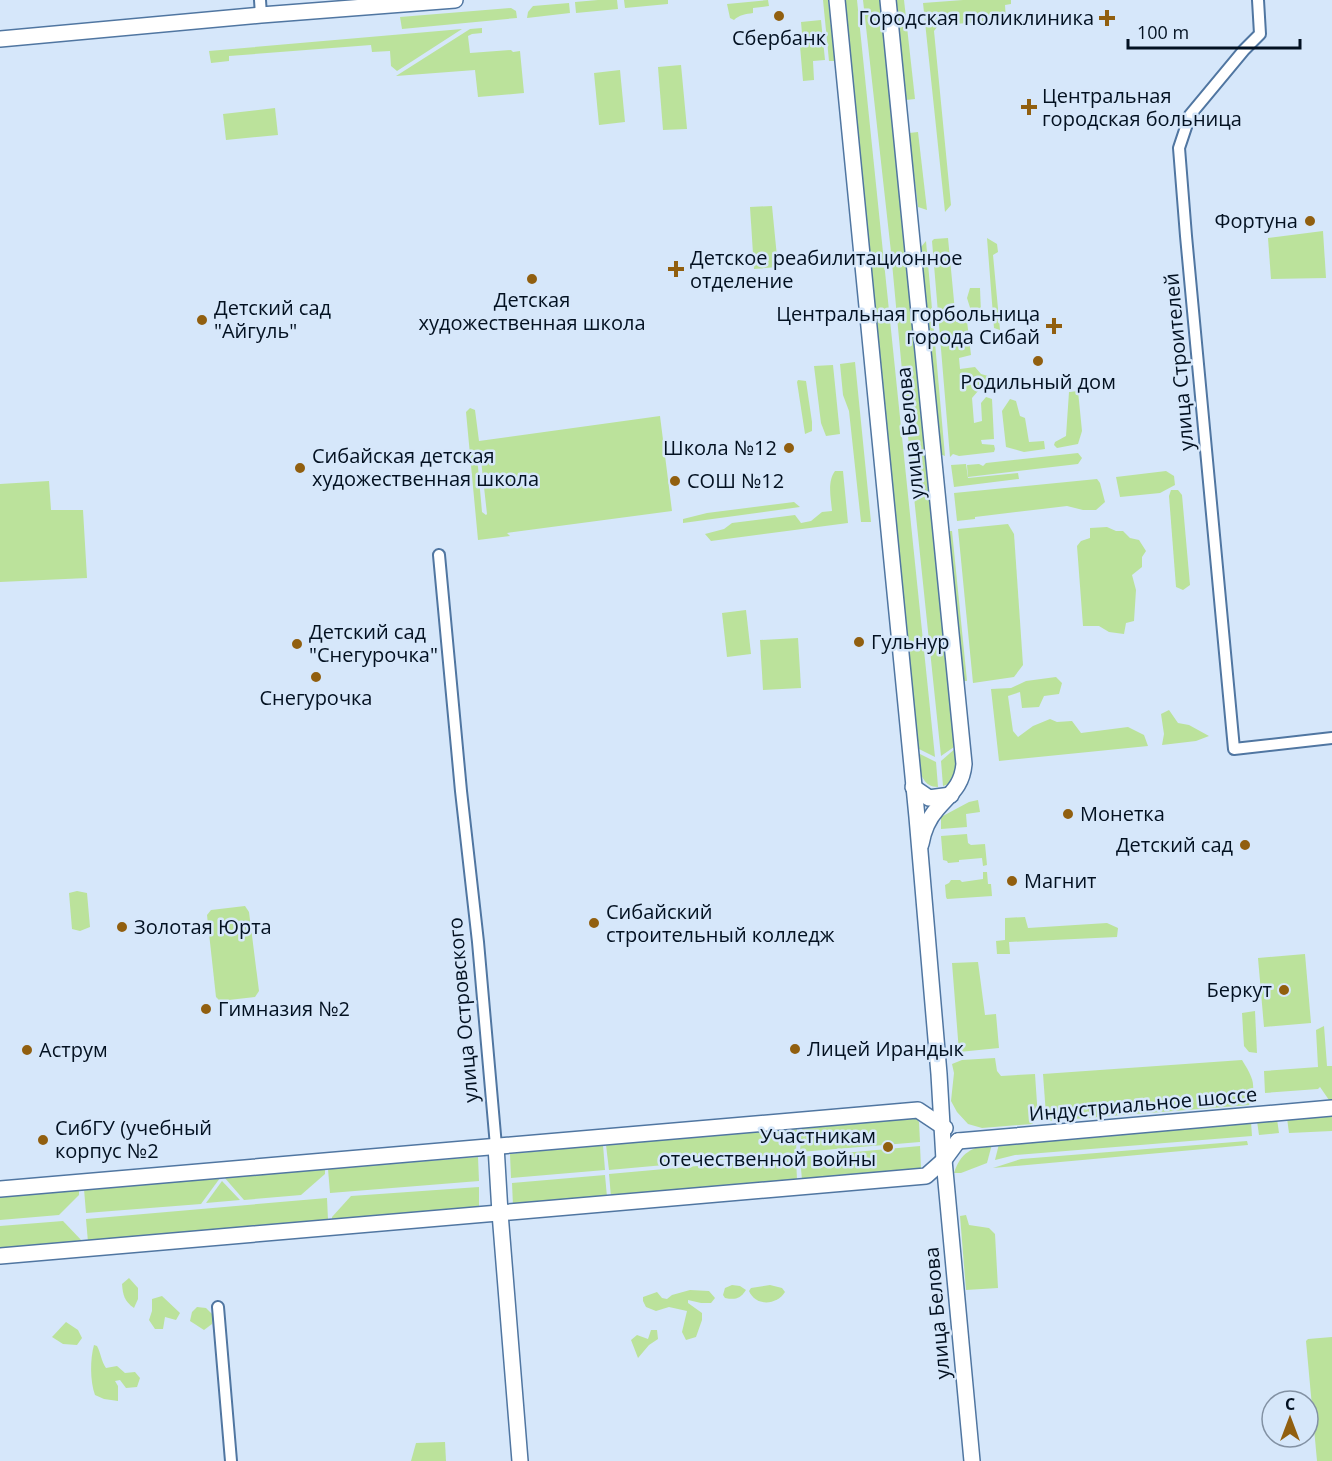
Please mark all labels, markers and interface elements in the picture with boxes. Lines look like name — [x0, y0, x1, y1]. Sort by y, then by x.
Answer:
place label: Городская поликлиника — [859, 4, 1094, 31]
marker: Сбербанк — [772, 9, 786, 23]
marker: Городская поликлиника — [1098, 9, 1116, 27]
scale bar — [1128, 12, 1300, 50]
text: 100 m — [1137, 20, 1189, 44]
place label: Сбербанк — [732, 24, 827, 51]
place label: Центральная городская больница — [1042, 82, 1242, 132]
marker: Центральная городская больница — [1020, 98, 1038, 116]
place label: Фортуна — [1215, 207, 1298, 234]
marker: Фортуна — [1303, 214, 1317, 228]
place label: Детское реабилитационное отделение — [690, 244, 962, 294]
marker: Детское реабилитационное отделение — [667, 260, 685, 278]
marker: Детская художественная школа — [525, 272, 539, 286]
street label: улица Строителей — [1157, 272, 1200, 452]
place label: Детская художественная школа — [418, 286, 646, 336]
place label: Детский сад "Айгуль" — [214, 294, 332, 344]
place label: Центральная горбольница города Сибай — [776, 300, 1040, 350]
marker: Детский сад "Айгуль" — [195, 313, 209, 327]
marker: Центральная горбольница города Сибай — [1045, 317, 1063, 335]
marker: Родильный дом — [1031, 354, 1045, 368]
street label: улица Белова — [889, 366, 930, 500]
place label: Родильный дом — [960, 368, 1116, 395]
place label: Школа №12 — [663, 434, 777, 461]
marker: Школа №12 — [782, 441, 796, 455]
place label: Сибайская детская художественная школа — [312, 442, 539, 492]
marker: Сибайская детская художественная школа — [293, 461, 307, 475]
place label: СОШ №12 — [687, 467, 784, 494]
marker: СОШ №12 — [668, 474, 682, 488]
place label: Детский сад "Снегурочка" — [309, 618, 438, 668]
place label: Гульнур — [871, 628, 950, 655]
marker: Гульнур — [852, 635, 866, 649]
marker: Детский сад "Снегурочка" — [290, 637, 304, 651]
marker: Снегурочка — [309, 670, 323, 684]
place label: Снегурочка — [260, 684, 372, 711]
place label: Монетка — [1080, 800, 1165, 827]
marker: Монетка — [1061, 807, 1075, 821]
place label: Детский сад — [1116, 831, 1233, 858]
marker: Детский сад — [1238, 838, 1252, 852]
place label: Магнит — [1024, 867, 1097, 894]
marker: Магнит — [1005, 874, 1019, 888]
place label: Сибайский строительный колледж — [606, 898, 835, 948]
place label: Золотая Юрта — [134, 913, 272, 940]
street label: улица Островского — [441, 916, 484, 1104]
marker: Сибайский строительный колледж — [587, 916, 601, 930]
marker: Золотая Юрта — [115, 920, 129, 934]
place label: Беркут — [1207, 976, 1272, 1003]
marker: Беркут — [1277, 983, 1291, 997]
place label: Гимназия №2 — [218, 995, 350, 1022]
marker: Гимназия №2 — [199, 1002, 213, 1016]
place label: Лицей Ирандык — [807, 1035, 964, 1062]
place label: Аструм — [39, 1036, 108, 1063]
marker: Лицей Ирандык — [788, 1042, 802, 1056]
marker: Аструм — [20, 1043, 34, 1057]
street label: Индустриальное шоссе — [1028, 1080, 1258, 1127]
place label: СибГУ (учебный корпус №2 — [55, 1114, 212, 1164]
place label: Участникам отечественной войны — [659, 1122, 876, 1172]
marker: СибГУ (учебный корпус №2 — [36, 1133, 50, 1147]
marker: Участникам отечественной войны — [881, 1140, 895, 1154]
street label: улица Белова — [917, 1246, 956, 1380]
north arrow — [1260, 1389, 1320, 1449]
text: С — [1285, 1393, 1295, 1415]

